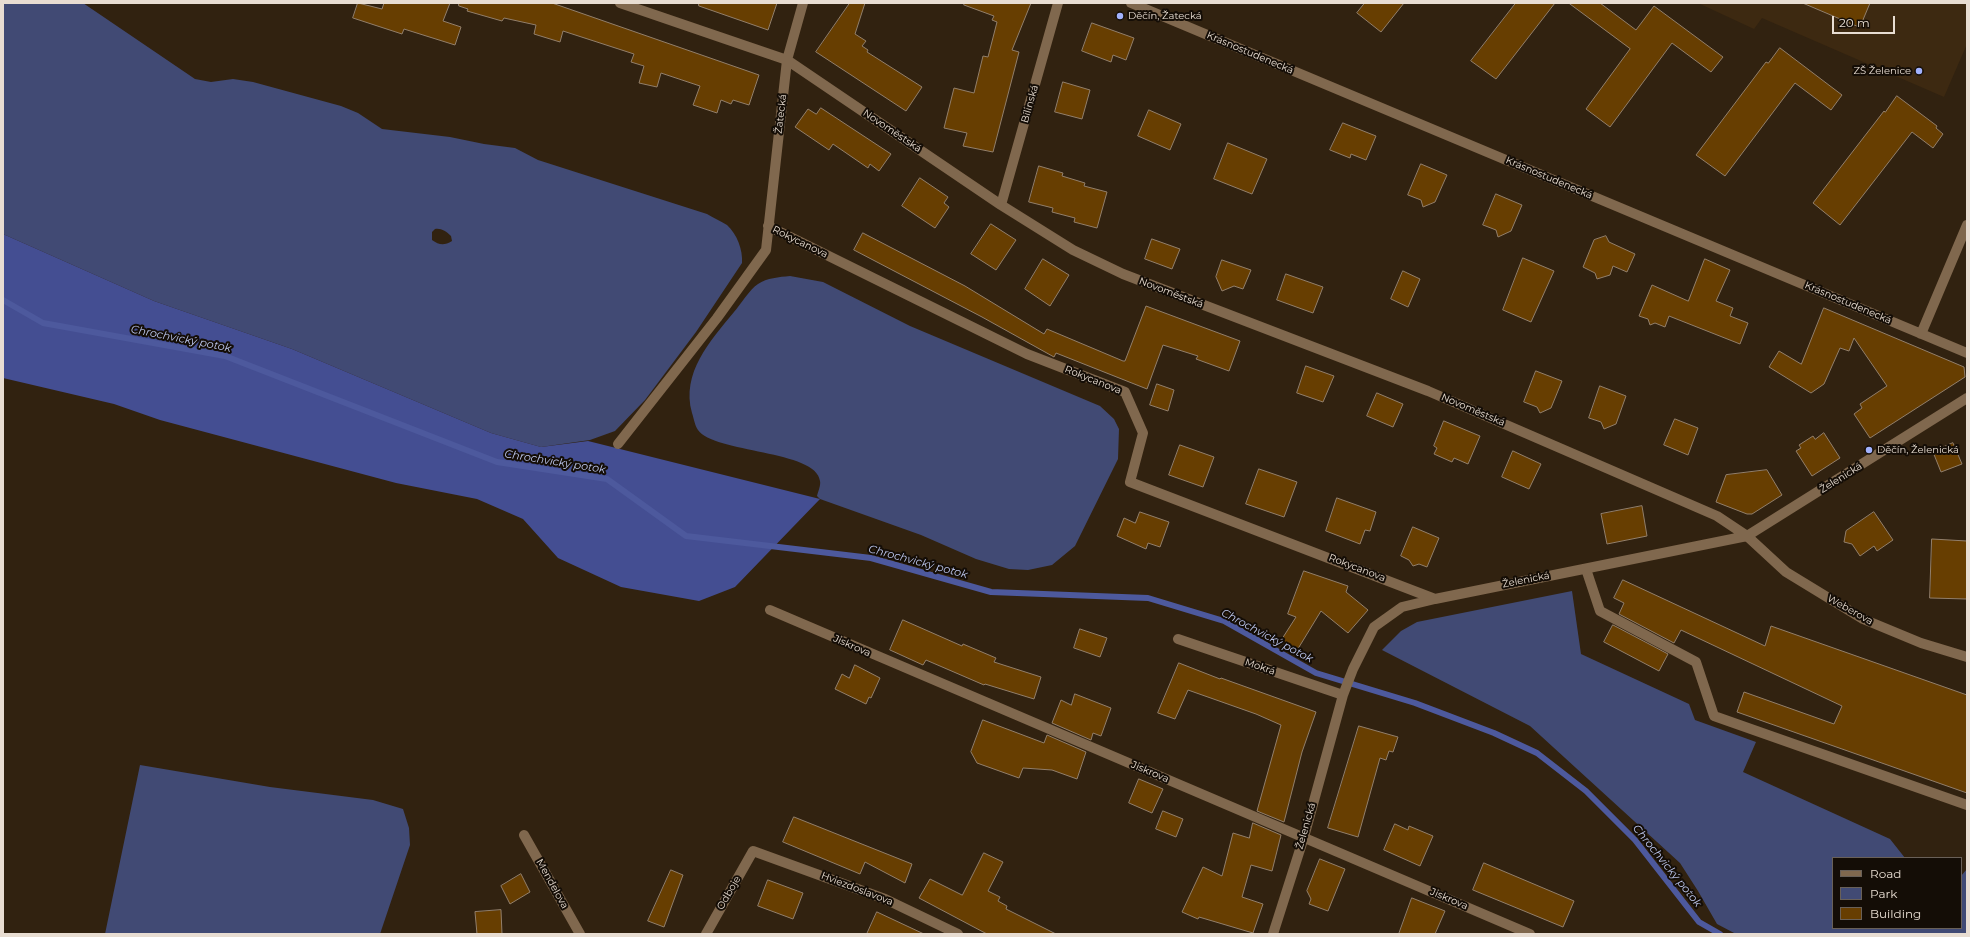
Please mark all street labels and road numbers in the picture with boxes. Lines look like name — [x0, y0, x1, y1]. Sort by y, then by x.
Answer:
street label: Krásnostudenecká — [1205, 29, 1295, 77]
street label: Bílinská — [1019, 84, 1041, 124]
street label: Žatecká — [773, 94, 789, 134]
street label: Novoměstská — [860, 107, 924, 155]
street label: Krásnostudenecká — [1504, 154, 1594, 202]
street label: Rokycanova — [770, 223, 830, 261]
street label: Novoměstská — [1137, 275, 1205, 311]
street label: Krásnostudenecká — [1803, 279, 1893, 327]
street label: Rokycanova — [1063, 363, 1123, 397]
street label: Novoměstská — [1439, 391, 1507, 429]
street label: Želenická — [1818, 460, 1864, 496]
street label: Rokycanova — [1327, 552, 1387, 584]
street label: Želenická — [1501, 570, 1551, 590]
street label: Weberova — [1825, 592, 1875, 628]
street label: Jiskrova — [831, 632, 873, 660]
street label: Mokrá — [1243, 656, 1277, 678]
street label: Jiskrova — [1129, 759, 1171, 785]
street label: Želenická — [1294, 801, 1318, 851]
street label: Mendelova — [533, 857, 571, 911]
street label: Hviezdoslavova — [819, 870, 895, 908]
street label: Odboje — [715, 874, 743, 912]
street label: Jiskrova — [1428, 886, 1470, 912]

